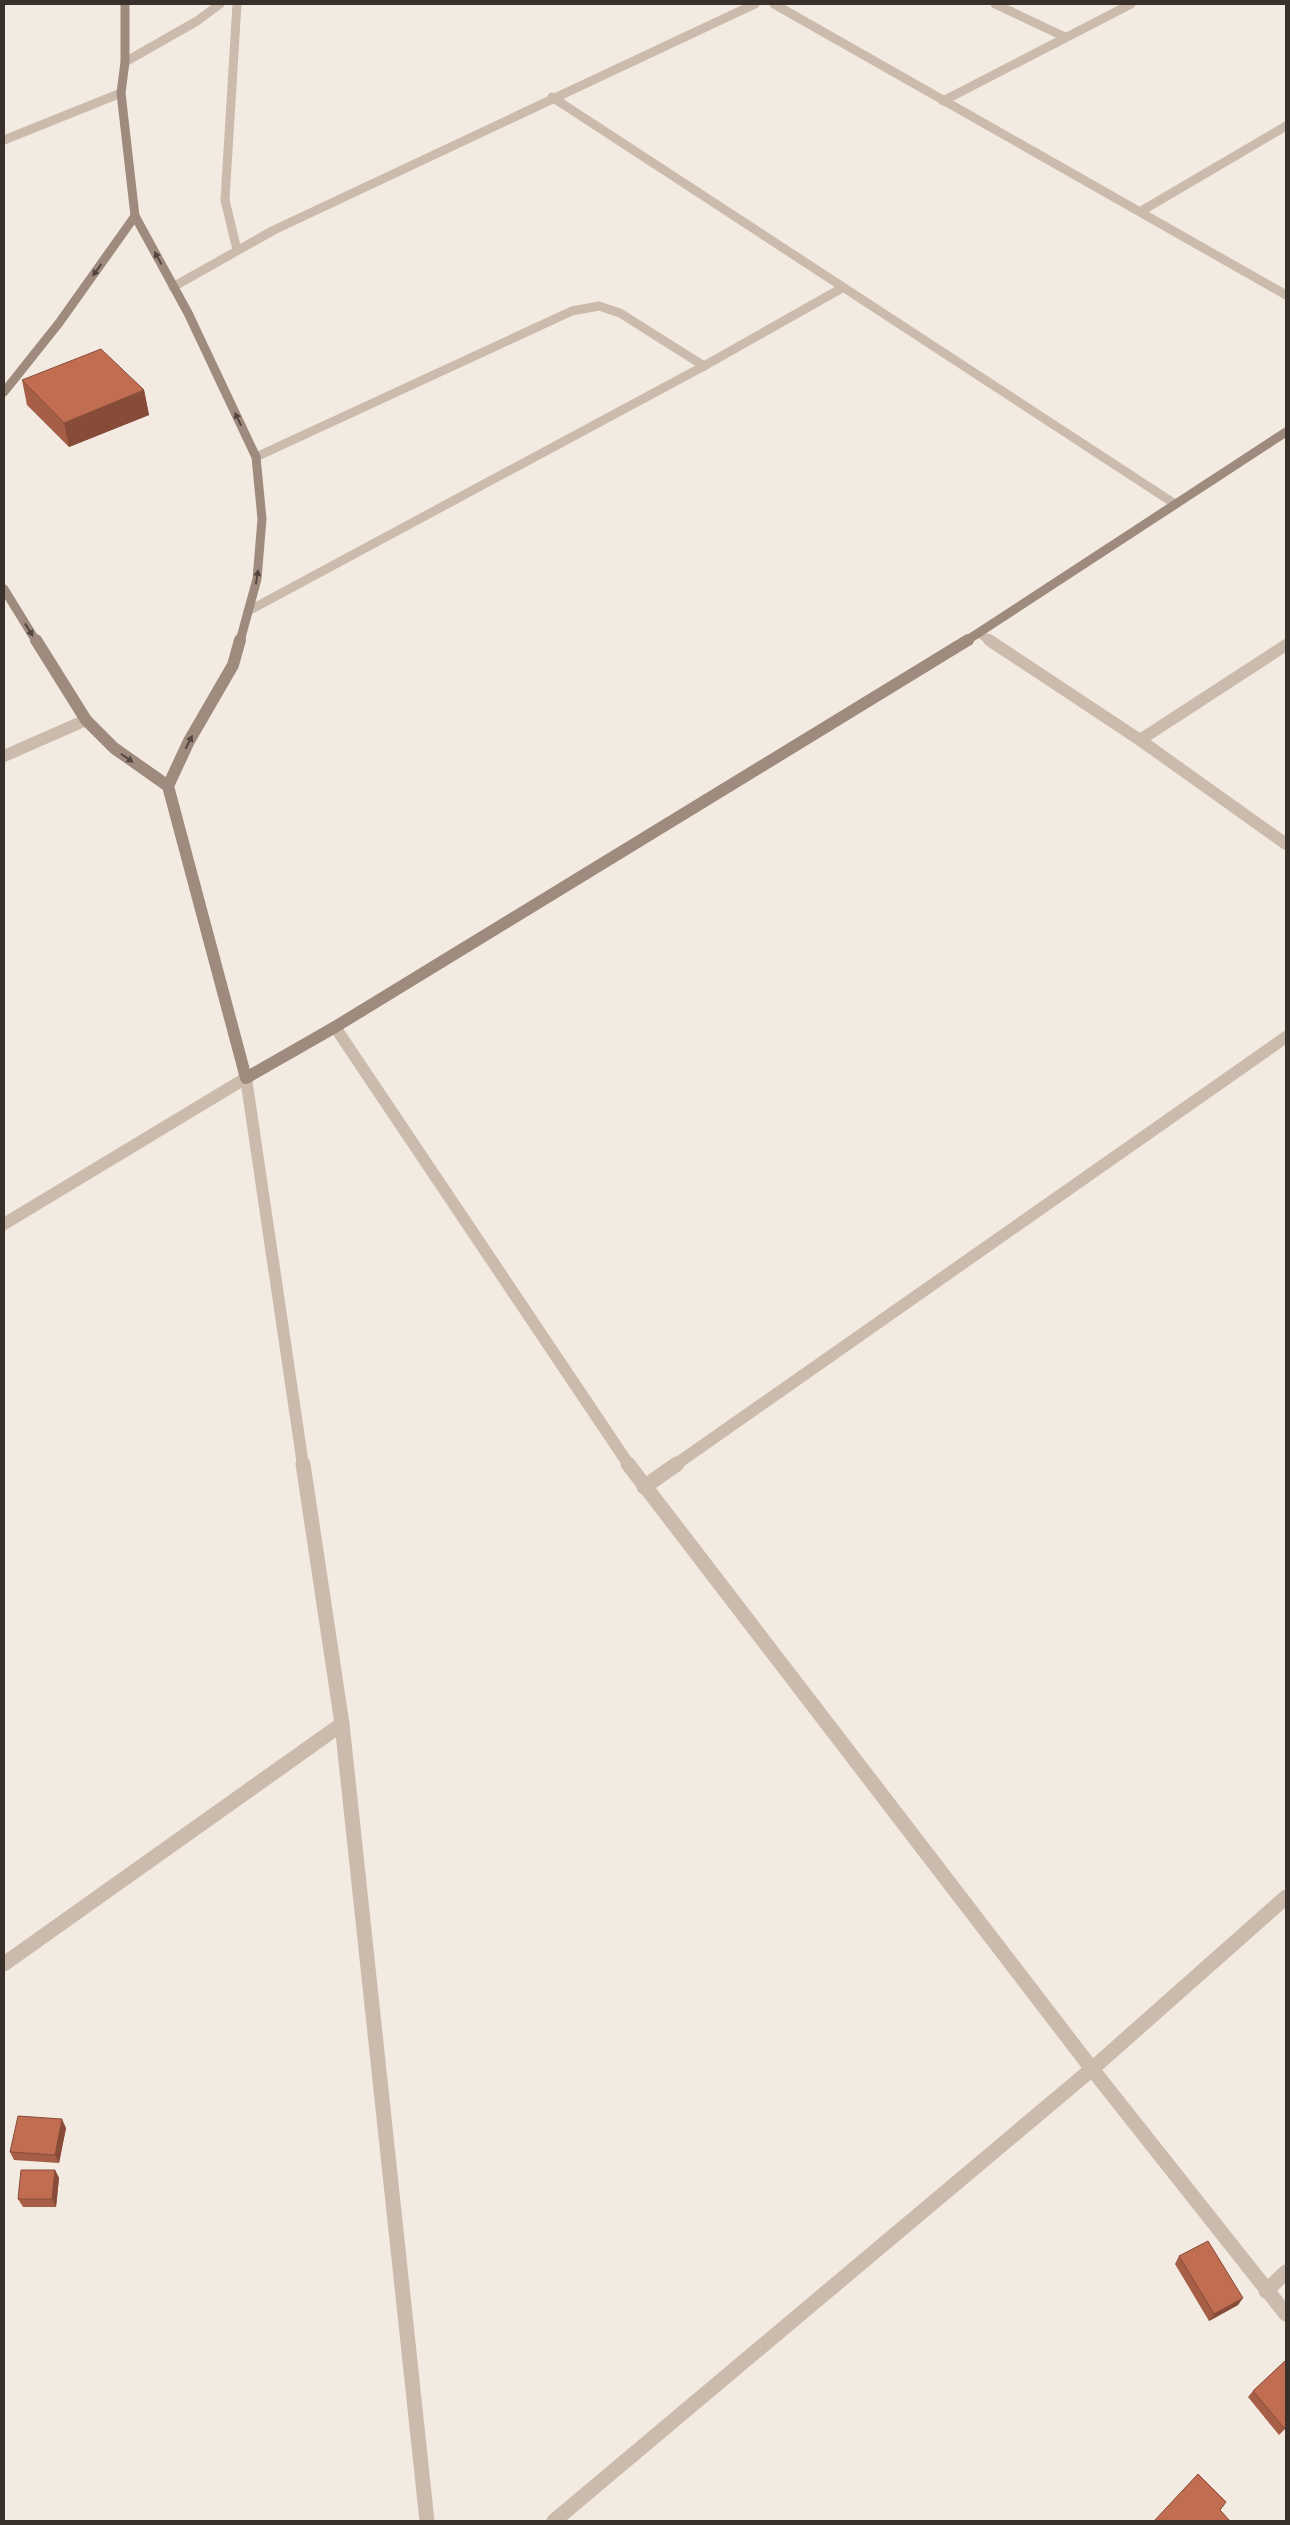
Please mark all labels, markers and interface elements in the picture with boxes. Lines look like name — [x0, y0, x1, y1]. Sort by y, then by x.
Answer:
one-way arrow — [154, 251, 162, 265]
one-way arrow — [92, 263, 102, 277]
one-way arrow — [234, 412, 242, 426]
one-way arrow — [253, 569, 261, 585]
one-way arrow — [25, 623, 34, 637]
one-way arrow — [185, 735, 193, 750]
one-way arrow — [120, 753, 134, 763]

